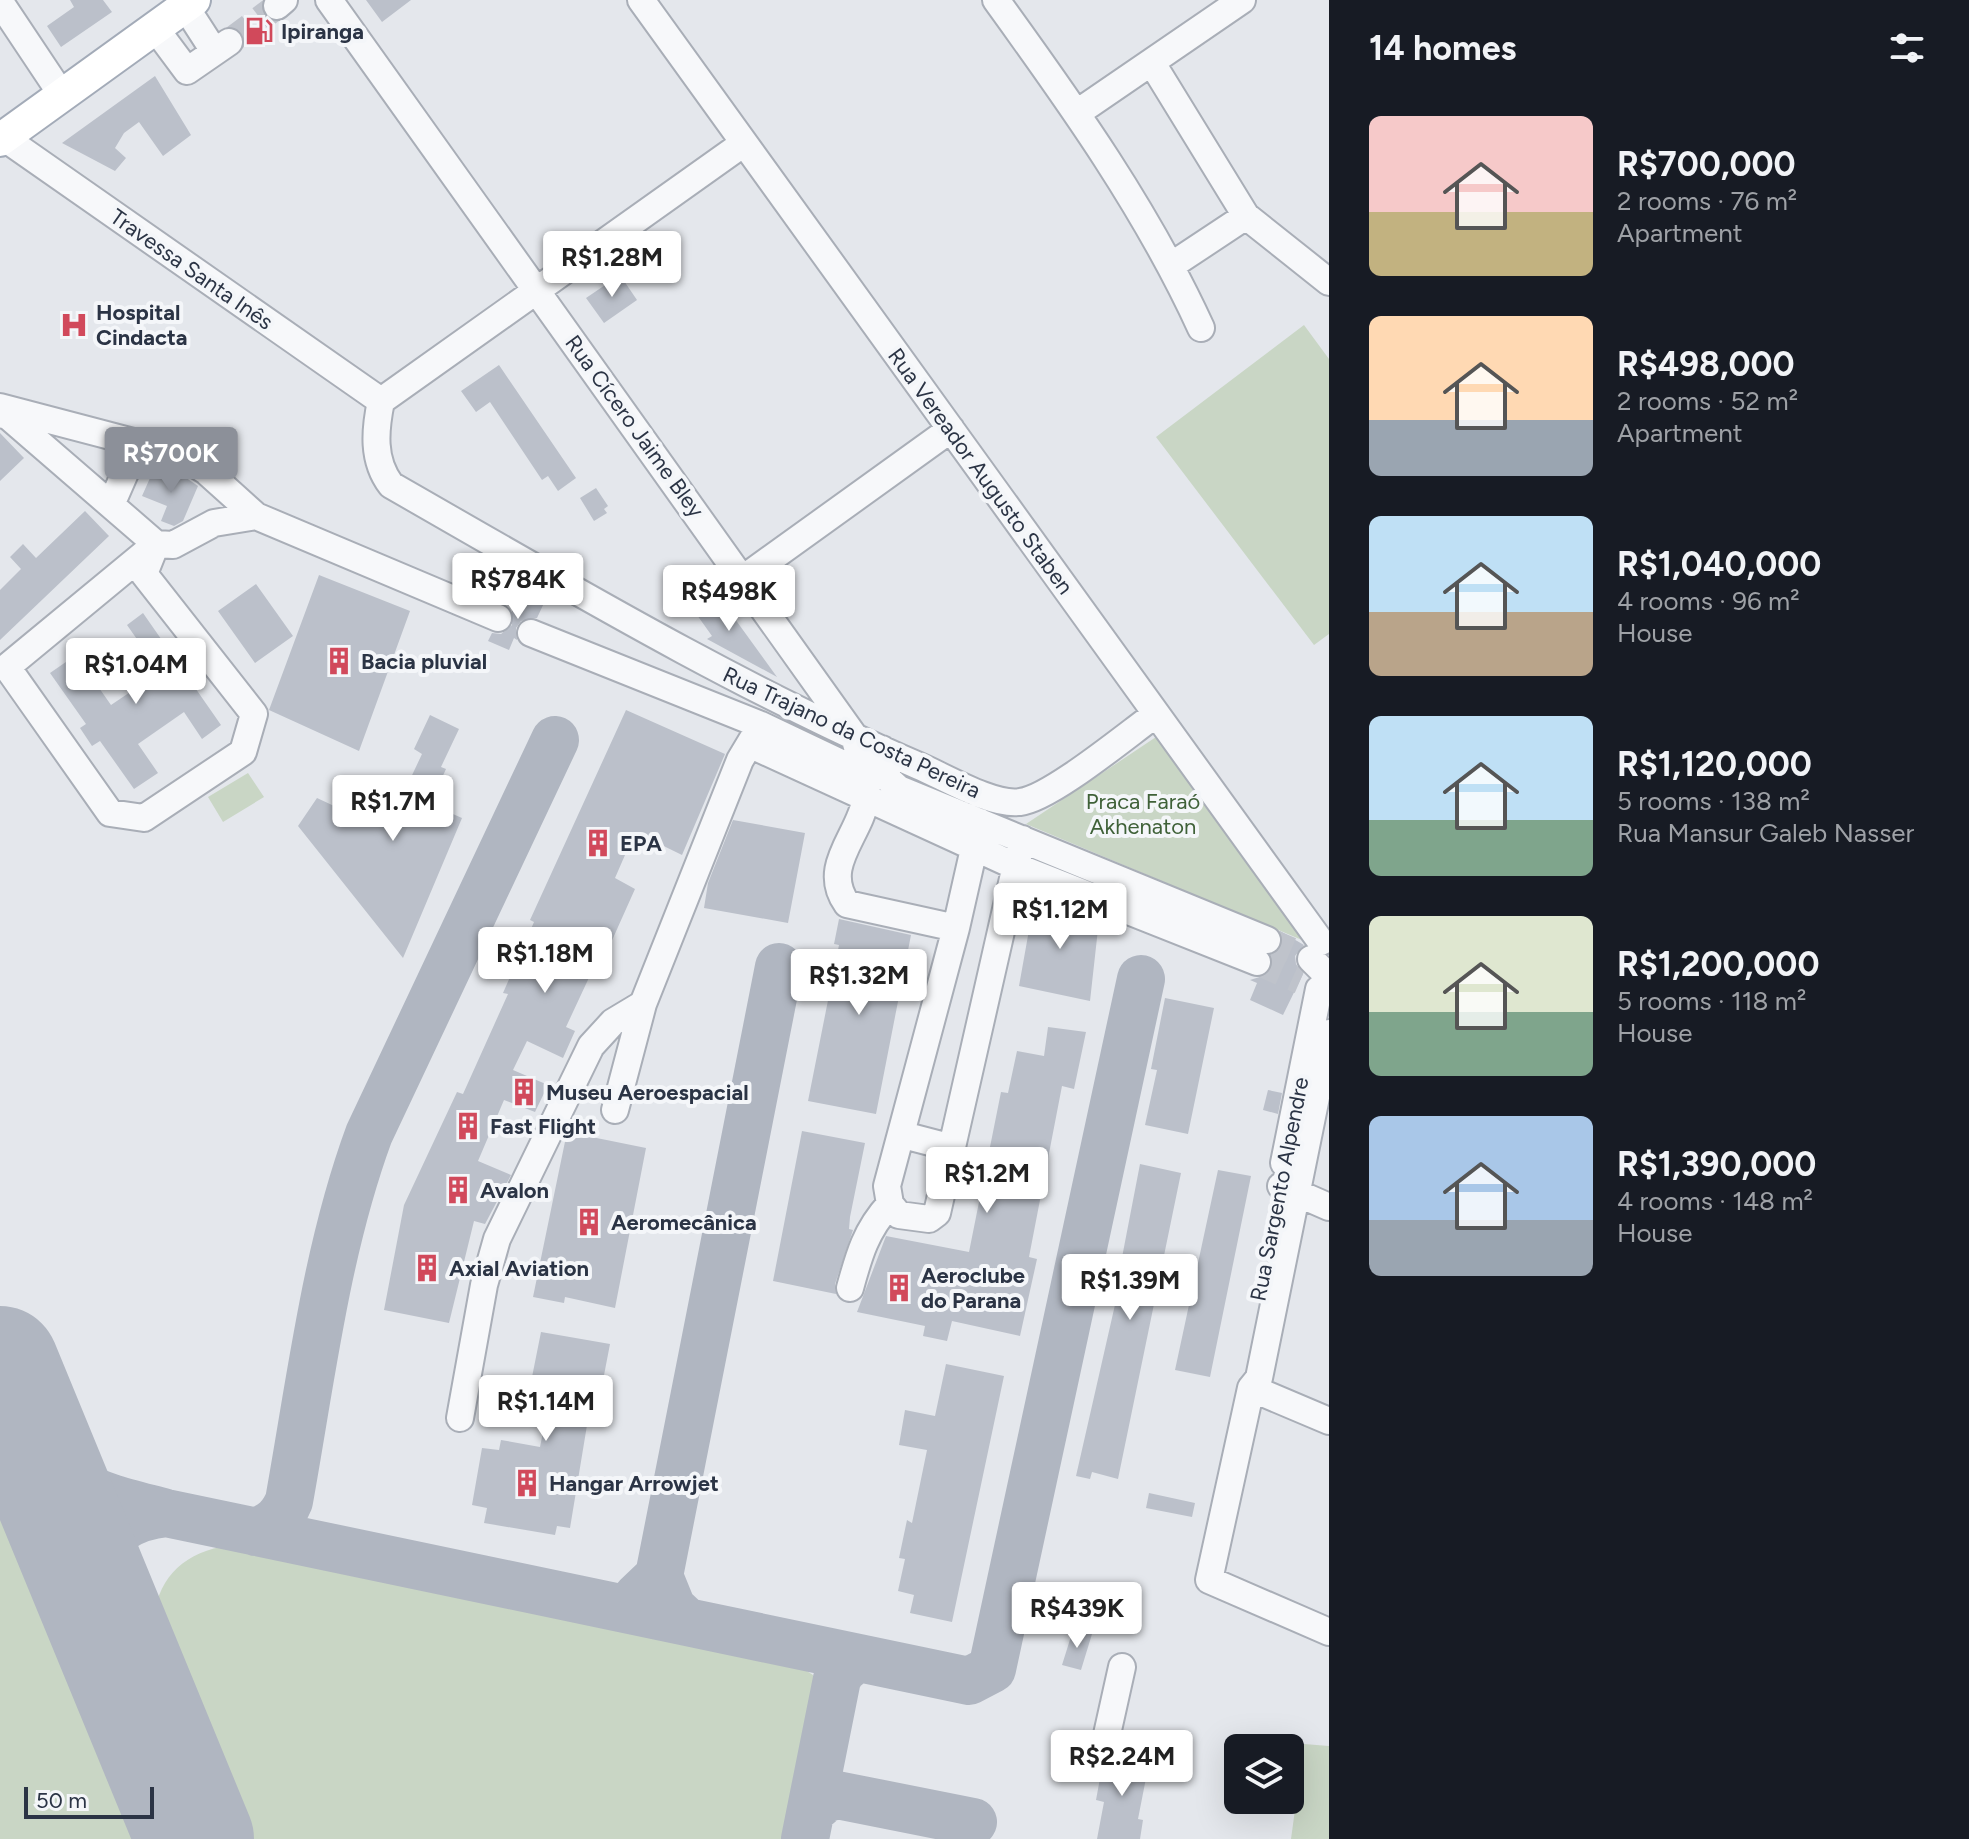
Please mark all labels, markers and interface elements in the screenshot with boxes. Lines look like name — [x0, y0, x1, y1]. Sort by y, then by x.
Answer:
fuel station icon: Ipiranga — [244, 16, 274, 46]
place label: Ipiranga — [281, 18, 364, 45]
icon: filters — [1885, 26, 1929, 70]
text: 14 homes — [1369, 28, 1516, 69]
text: R$700,000 — [1617, 144, 1796, 185]
icon: home — [1433, 148, 1529, 244]
text: 2 rooms · 76 m² — [1617, 185, 1797, 217]
street label: Travessa Santa Inês — [105, 203, 278, 336]
text: Apartment — [1617, 217, 1743, 249]
pin: R$1.28M — [538, 231, 686, 299]
text: R$1.28M — [561, 241, 663, 273]
place label: Hospital Cindacta — [96, 299, 187, 351]
hospital icon: Hospital Cindacta — [59, 310, 89, 340]
street label: Rua Cícero Jaime Bley — [559, 330, 710, 523]
street label: Rua Vereador Augusto Staben — [882, 343, 1079, 600]
text: R$498,000 — [1617, 344, 1795, 385]
icon: home — [1433, 348, 1529, 444]
text: 2 rooms · 52 m² — [1617, 385, 1798, 417]
text: Apartment — [1617, 417, 1743, 449]
pin: R$700K — [106, 427, 236, 495]
text: R$700K — [123, 437, 219, 469]
text: R$1,040,000 — [1617, 544, 1821, 585]
icon: home — [1433, 548, 1529, 644]
pin: R$784K — [453, 553, 583, 621]
text: R$784K — [470, 563, 566, 595]
pin: R$498K — [664, 565, 794, 633]
text: R$498K — [681, 575, 777, 607]
text: 4 rooms · 96 m² — [1617, 585, 1800, 617]
text: House — [1617, 617, 1692, 649]
pin: R$1.04M — [62, 638, 210, 706]
building icon: Bacia pluvial — [324, 646, 354, 676]
text: R$1.04M — [84, 648, 188, 680]
place label: Bacia pluvial — [361, 648, 487, 675]
street label: Rua Trajano da Costa Pereira — [719, 661, 985, 804]
text: R$1,120,000 — [1617, 744, 1812, 785]
icon: home — [1433, 748, 1529, 844]
pin: R$1.7M — [328, 775, 458, 843]
text: R$1.7M — [350, 785, 436, 817]
text: 5 rooms · 138 m² — [1617, 785, 1810, 817]
park label: Praca Faraó Akhenaton — [1086, 788, 1200, 840]
text: Rua Mansur Galeb Nasser — [1617, 817, 1914, 849]
building icon: EPA — [583, 828, 613, 858]
place label: EPA — [620, 830, 662, 857]
pin: R$1.12M — [986, 883, 1134, 951]
text: R$1.12M — [1012, 893, 1108, 925]
pin: R$1.18M — [471, 927, 619, 995]
text: R$1.18M — [496, 937, 594, 969]
text: R$1,200,000 — [1617, 944, 1819, 985]
icon: home — [1433, 948, 1529, 1044]
pin: R$1.32M — [785, 949, 933, 1017]
text: R$1.32M — [809, 959, 909, 991]
text: 5 rooms · 118 m² — [1617, 985, 1806, 1017]
text: House — [1617, 1017, 1692, 1049]
street label: Rua Sargento Alpendre — [1244, 1075, 1314, 1304]
building icon: Museu Aeroespacial — [509, 1077, 539, 1107]
place label: Museu Aeroespacial — [546, 1079, 749, 1106]
building icon: Fast Flight — [453, 1111, 483, 1141]
place label: Fast Flight — [490, 1113, 596, 1140]
text: R$1,390,000 — [1617, 1144, 1816, 1185]
pin: R$1.2M — [922, 1147, 1052, 1215]
icon: home — [1433, 1148, 1529, 1244]
text: R$1.2M — [944, 1157, 1030, 1189]
building icon: Avalon — [443, 1175, 473, 1205]
place label: Avalon — [480, 1177, 549, 1204]
text: 4 rooms · 148 m² — [1617, 1185, 1813, 1217]
building icon: Aeromecânica — [574, 1207, 604, 1237]
place label: Aeromecânica — [611, 1209, 757, 1236]
text: House — [1617, 1217, 1692, 1249]
building icon: Axial Aviation — [412, 1253, 442, 1283]
pin: R$1.39M — [1056, 1254, 1204, 1322]
place label: Axial Aviation — [449, 1255, 589, 1282]
place label: Aeroclube do Parana — [921, 1262, 1025, 1314]
text: R$1.39M — [1080, 1264, 1180, 1296]
building icon: Aeroclube do Parana — [884, 1273, 914, 1303]
pin: R$1.14M — [472, 1375, 620, 1443]
text: R$1.14M — [497, 1385, 595, 1417]
building icon: Hangar Arrowjet — [512, 1468, 542, 1498]
place label: Hangar Arrowjet — [549, 1470, 719, 1497]
pin: R$439K — [1012, 1582, 1142, 1650]
text: R$439K — [1030, 1592, 1124, 1624]
pin: R$2.24M — [1048, 1730, 1196, 1798]
map controls — [1224, 1734, 1304, 1814]
button: layers — [1224, 1734, 1304, 1814]
text: R$2.24M — [1069, 1740, 1175, 1772]
scale bar — [24, 1783, 154, 1819]
text: 50 m — [36, 1787, 87, 1814]

